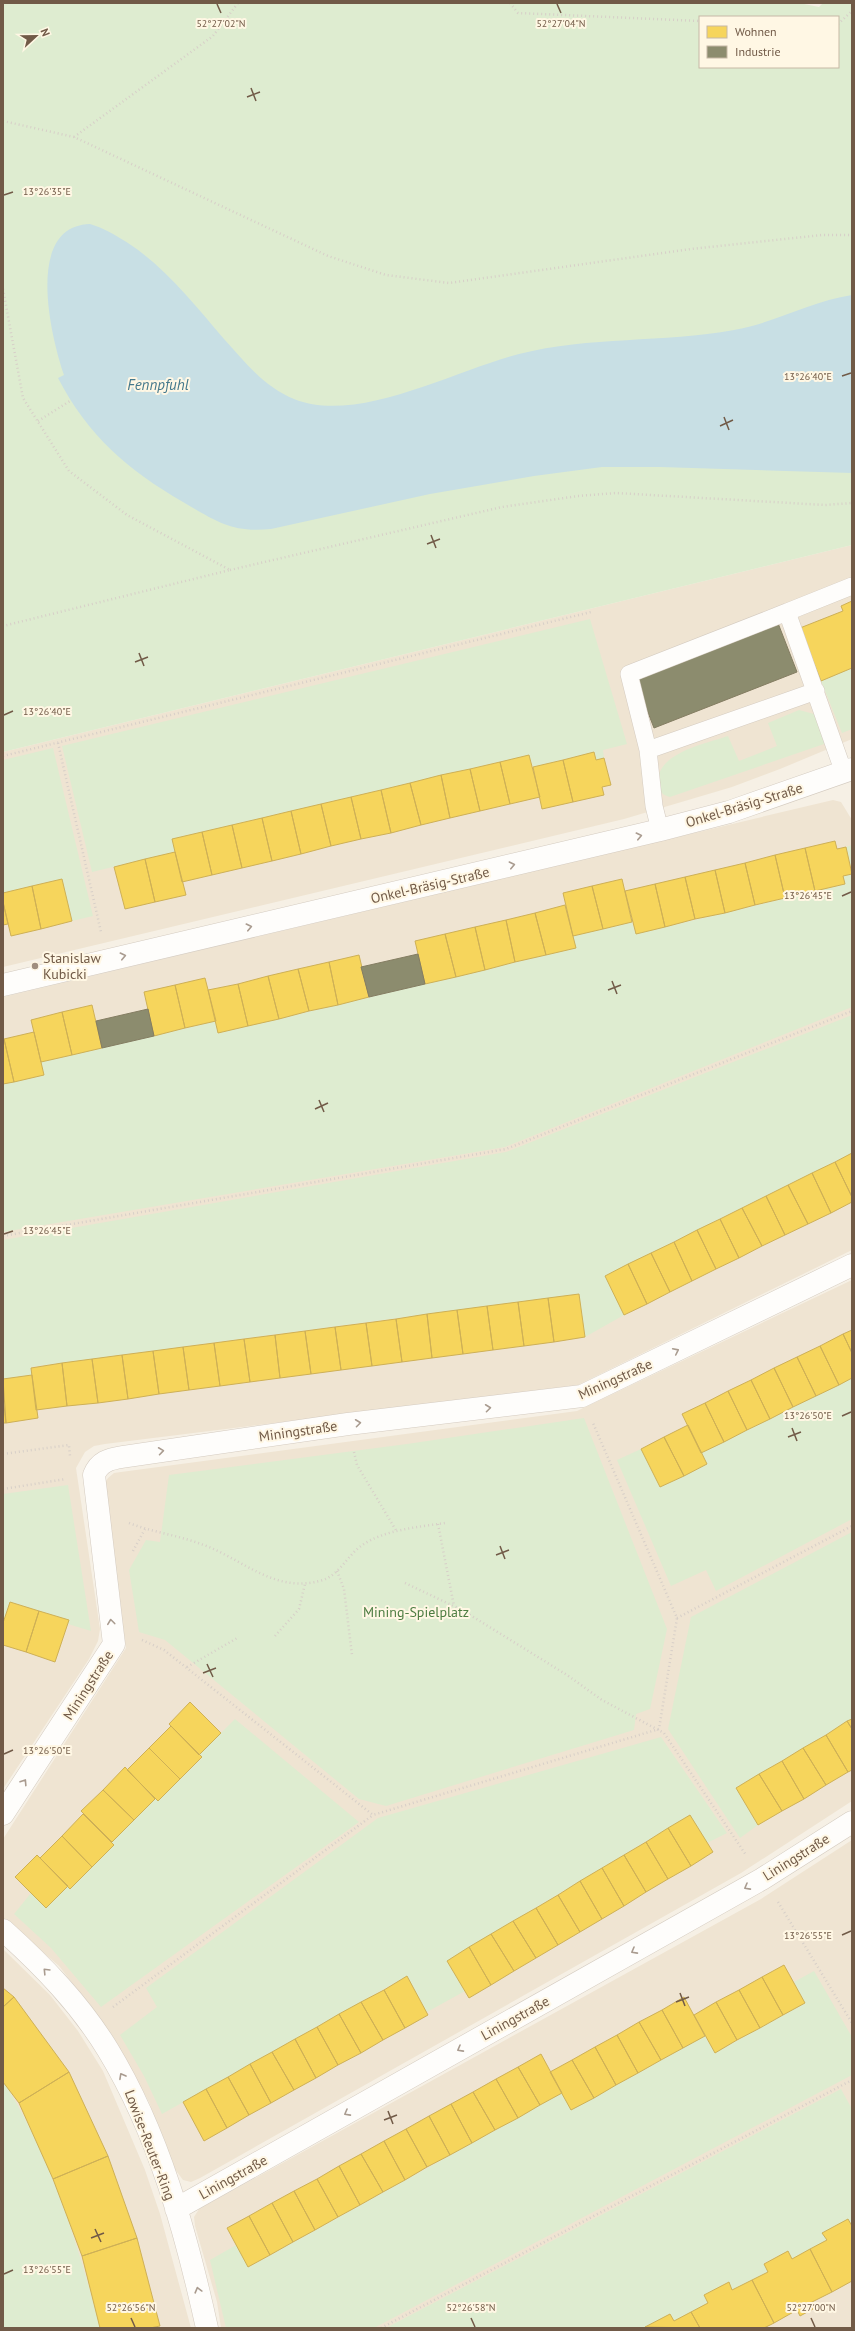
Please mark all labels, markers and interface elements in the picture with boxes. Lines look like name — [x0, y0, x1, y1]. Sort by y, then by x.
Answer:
north arrow — [16, 16, 56, 56]
legend — [699, 16, 839, 68]
text: 52°27'02"N — [196, 17, 246, 30]
text: 52°27'04"N — [536, 17, 586, 30]
text: Wohnen — [735, 24, 777, 39]
text: N — [37, 26, 53, 38]
text: Industrie — [735, 44, 781, 59]
text: 13°26'35"E — [23, 185, 71, 198]
text: 13°26'40"E — [784, 370, 832, 383]
water label: Fennpfuhl — [127, 375, 189, 394]
text: 13°26'40"E — [23, 705, 71, 718]
street label: Onkel-Bräsig-Straße — [683, 779, 805, 831]
one-way arrow — [635, 832, 642, 840]
one-way arrow — [509, 862, 515, 870]
street label: Onkel-Bräsig-Straße — [369, 863, 491, 907]
text: 13°26'45"E — [784, 889, 832, 902]
one-way arrow — [246, 923, 252, 931]
place label: Stanislaw Kubicki — [43, 949, 101, 983]
one-way arrow — [119, 953, 126, 961]
marker: Stanislaw Kubicki — [30, 961, 40, 971]
text: 13°26'45"E — [23, 1224, 71, 1237]
one-way arrow — [672, 1348, 680, 1356]
street label: Miningstraße — [575, 1355, 655, 1403]
one-way arrow — [485, 1403, 491, 1412]
text: 13°26'50"E — [784, 1409, 832, 1422]
street label: Miningstraße — [258, 1417, 338, 1445]
one-way arrow — [355, 1419, 362, 1428]
one-way arrow — [157, 1447, 164, 1456]
park label: Mining-Spielplatz — [363, 1603, 469, 1621]
one-way arrow — [107, 1619, 116, 1625]
street label: Miningstraße — [59, 1647, 117, 1723]
text: 13°26'50"E — [23, 1744, 71, 1757]
one-way arrow — [19, 1779, 26, 1786]
street label: Liningstraße — [759, 1829, 833, 1885]
one-way arrow — [744, 1883, 752, 1890]
text: 13°26'55"E — [784, 1929, 832, 1942]
one-way arrow — [631, 1946, 638, 1954]
one-way arrow — [43, 1968, 51, 1976]
street label: Liningstraße — [478, 1992, 552, 2044]
one-way arrow — [457, 2045, 464, 2052]
one-way arrow — [119, 2072, 127, 2080]
street label: Lowise-Reuter-Ring — [121, 2087, 179, 2203]
one-way arrow — [344, 2109, 351, 2116]
street label: Liningstraße — [196, 2151, 270, 2203]
text: 13°26'55"E — [23, 2263, 71, 2276]
one-way arrow — [194, 2287, 203, 2294]
text: 52°26'56"N — [106, 2301, 156, 2314]
text: 52°26'58"N — [446, 2301, 496, 2314]
text: 52°27'00"N — [786, 2301, 836, 2314]

